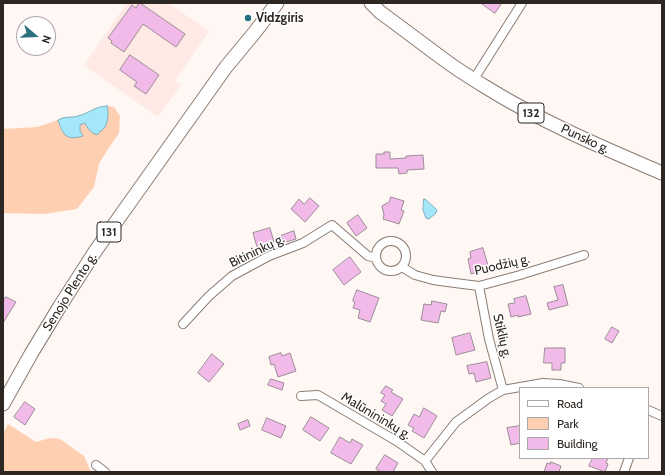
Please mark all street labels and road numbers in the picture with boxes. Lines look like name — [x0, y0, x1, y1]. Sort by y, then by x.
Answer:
road number: 132 — [518, 103, 544, 123]
street label: Punsko g. — [558, 121, 612, 157]
road number: 131 — [97, 222, 121, 242]
street label: Bitininkų g. — [227, 231, 287, 271]
street label: Senojo Plento g. — [40, 250, 100, 334]
street label: Puodžių g. — [473, 251, 531, 279]
street label: Stiklių g. — [489, 312, 515, 360]
street label: Malūnininkų g. — [338, 389, 414, 443]

